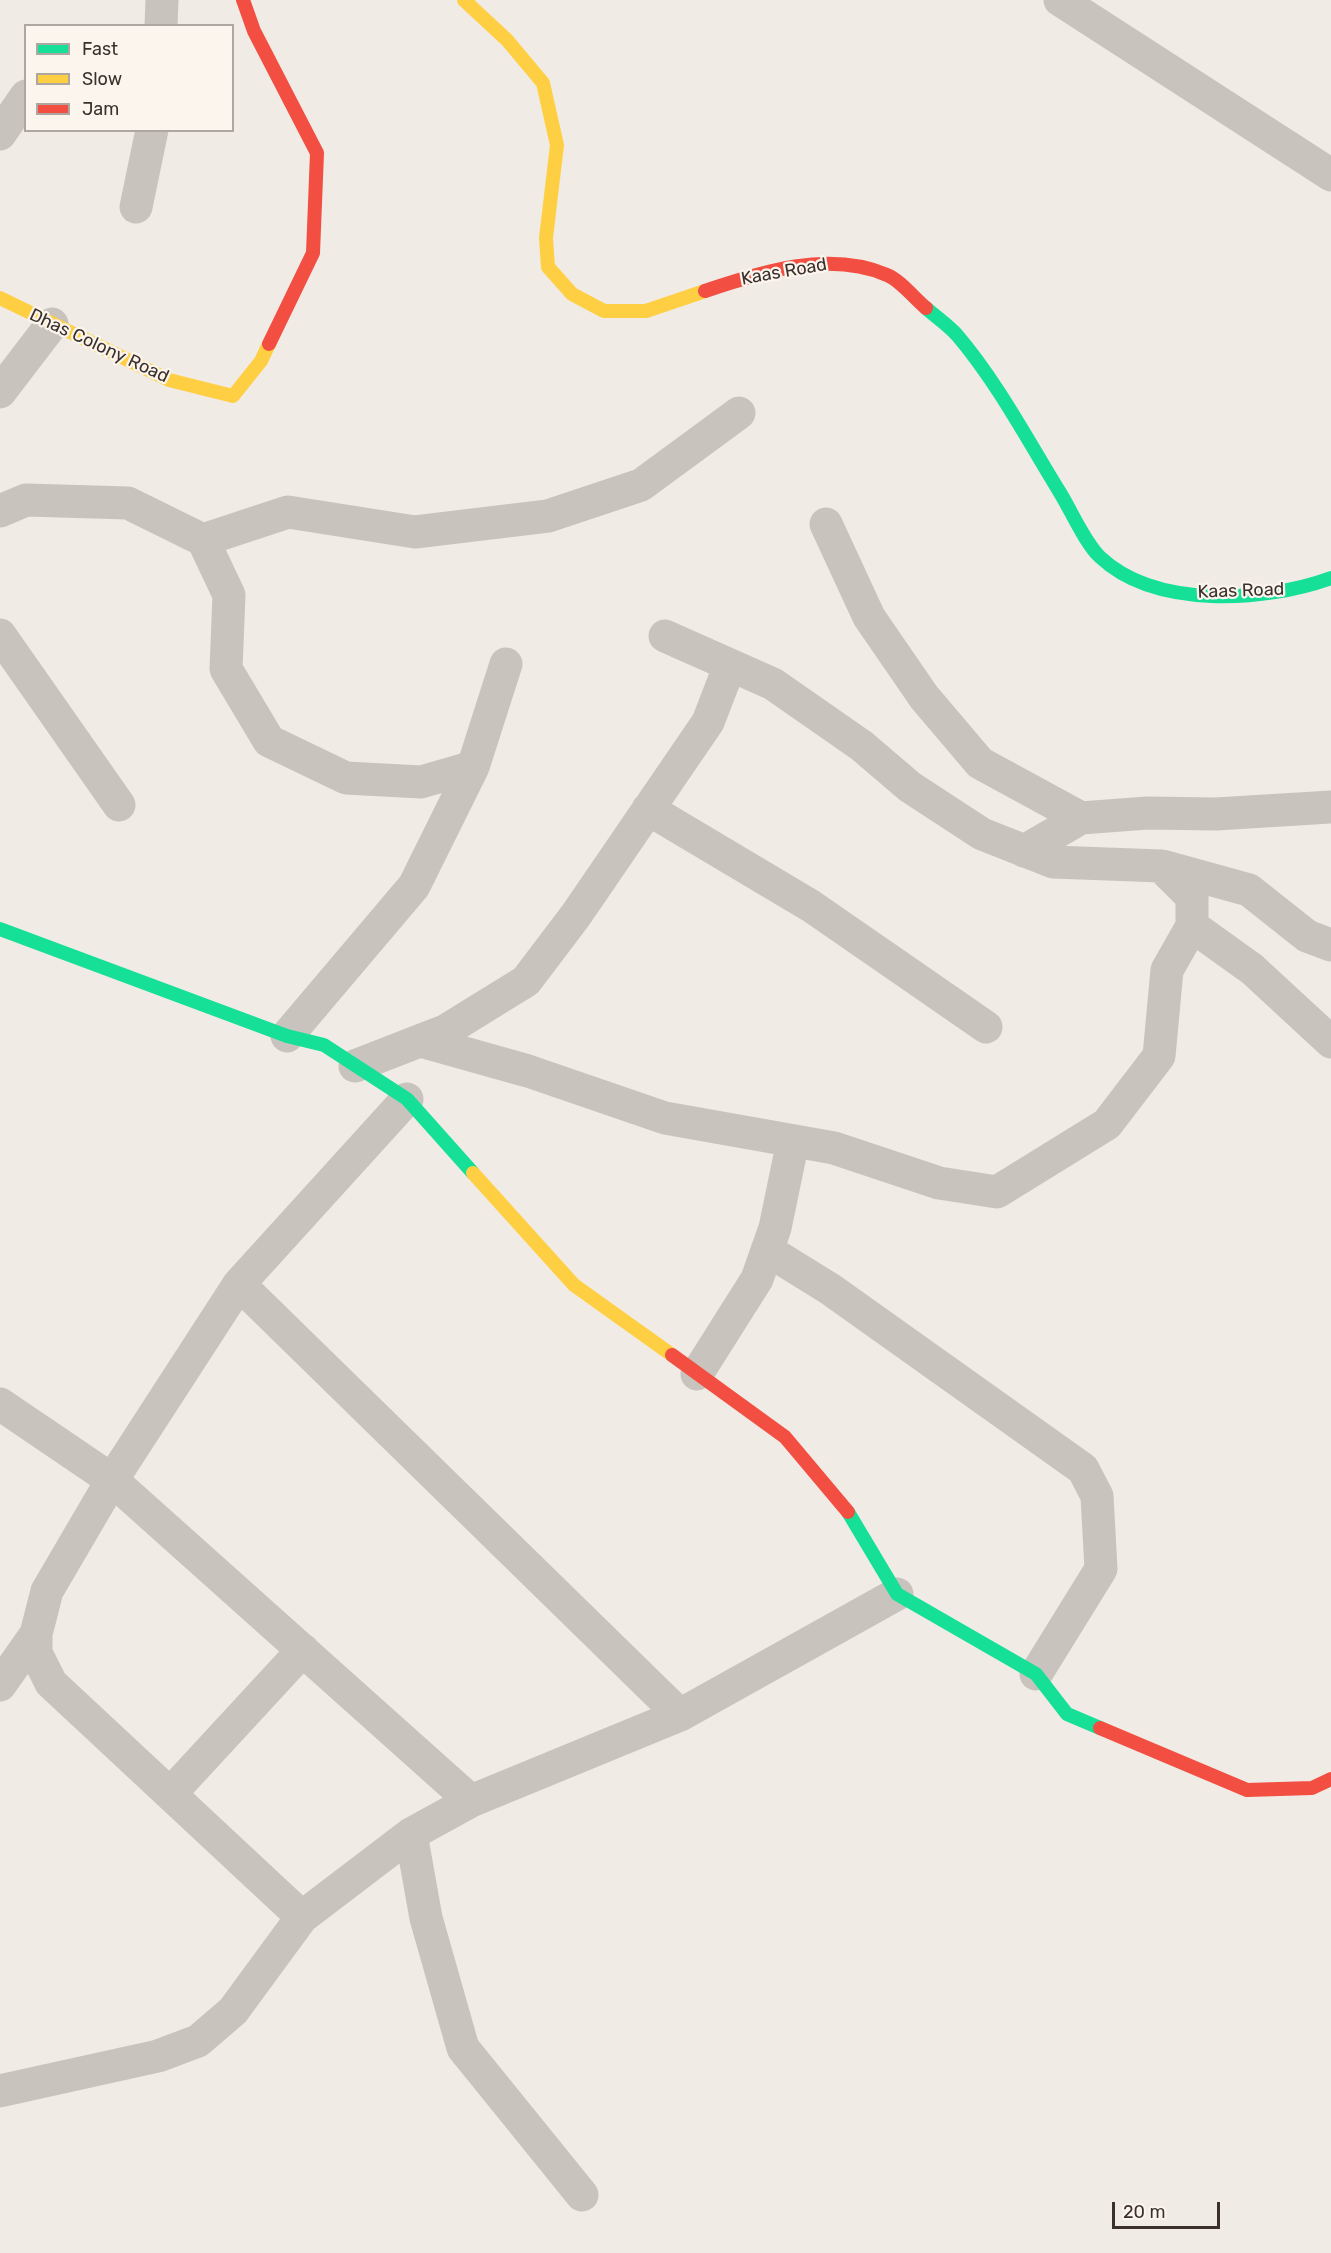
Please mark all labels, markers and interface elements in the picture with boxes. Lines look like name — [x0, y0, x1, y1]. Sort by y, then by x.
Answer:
legend — [24, 24, 234, 132]
text: Fast — [82, 38, 118, 60]
text: Slow — [82, 68, 122, 90]
text: Jam — [82, 98, 119, 120]
street label: Kaas Road — [739, 254, 829, 290]
street label: Dhas Colony Road — [26, 304, 172, 388]
street label: Kaas Road — [1197, 579, 1285, 603]
scale bar — [1115, 2190, 1223, 2228]
text: 20 m — [1123, 2201, 1165, 2223]

